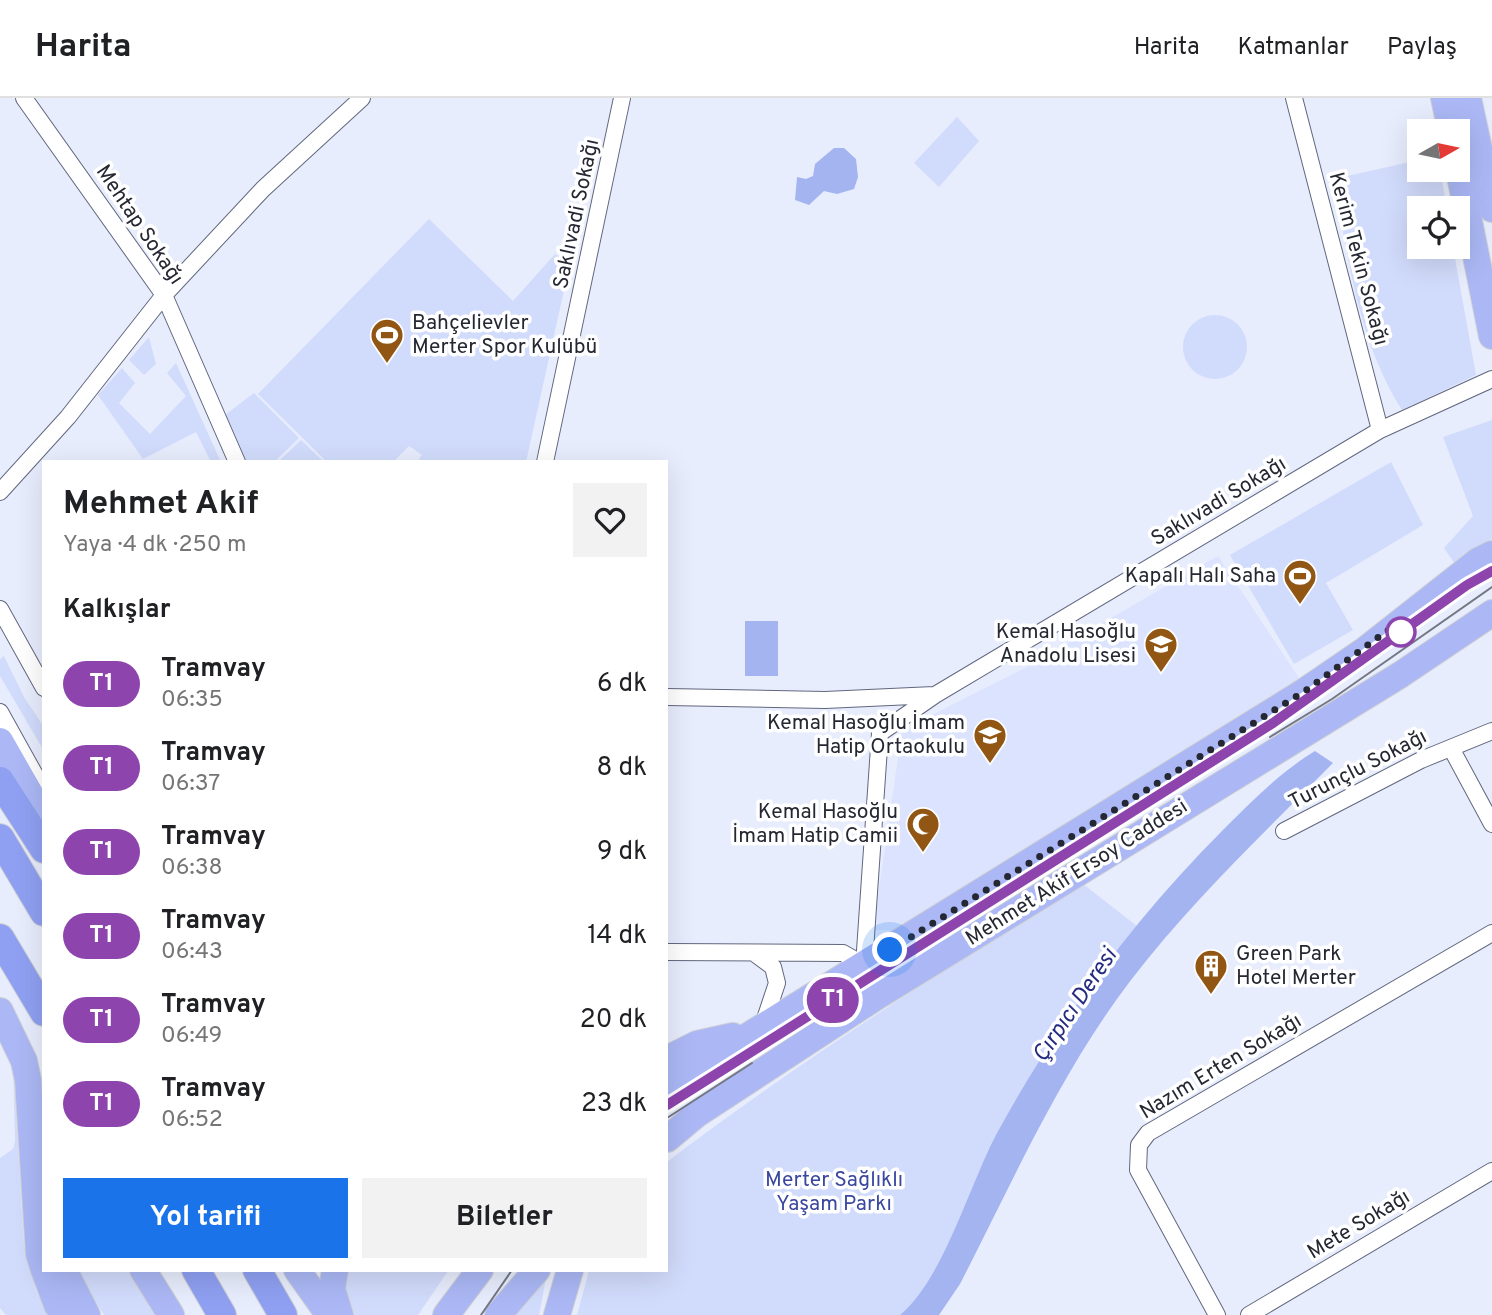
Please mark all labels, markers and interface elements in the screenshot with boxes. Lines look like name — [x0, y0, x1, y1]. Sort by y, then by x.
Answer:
text: Harita — [35, 27, 132, 69]
text: Harita — [1134, 33, 1200, 63]
text: Katmanlar — [1238, 33, 1349, 63]
text: Paylaş — [1387, 33, 1457, 63]
north arrow — [1407, 119, 1470, 182]
map controls — [1407, 119, 1470, 259]
street label: Saklıvadi Sokağı — [548, 136, 606, 292]
street label: Mehtap Sokağı — [89, 160, 189, 290]
street label: Kerim Tekin Sokağı — [1322, 169, 1394, 349]
button: locate — [1407, 196, 1470, 259]
place label: Bahçelievler Merter Spor Kulübü — [412, 310, 597, 361]
sports icon: Bahçelievler Merter Spor Kulübü — [368, 316, 406, 365]
street label: Saklıvadi Sokağı — [1147, 451, 1291, 553]
button: heart — [573, 483, 647, 557]
text: Mehmet Akif — [63, 484, 258, 526]
text: Yaya · 4 dk · 250 m — [63, 531, 246, 560]
sports icon: Kapalı Halı Saha — [1281, 557, 1319, 606]
place label: Kapalı Halı Saha — [1125, 563, 1276, 590]
text: Kalkışlar — [63, 594, 171, 627]
unlabelled marker — [1386, 617, 1416, 647]
place label: Kemal Hasoğlu Anadolu Lisesi — [996, 619, 1136, 670]
school or university icon: Kemal Hasoğlu Anadolu Lisesi — [1142, 625, 1180, 674]
text: Tramvay — [161, 653, 266, 686]
text: 6 dk — [597, 668, 647, 701]
text: T1 — [89, 669, 114, 699]
text: 06:35 — [161, 686, 223, 715]
place label: Kemal Hasoğlu İmam Hatip Ortaokulu — [767, 710, 965, 761]
school or university icon: Kemal Hasoğlu İmam Hatip Ortaokulu — [971, 716, 1009, 765]
street label: Turunçlu Sokağı — [1284, 724, 1432, 816]
text: Tramvay — [161, 737, 266, 770]
text: 8 dk — [597, 752, 647, 785]
text: T1 — [89, 753, 114, 783]
text: 06:37 — [161, 770, 220, 799]
street label: Mehmet Akif Ersoy Caddesi — [961, 794, 1193, 952]
place label: Kemal Hasoğlu İmam Hatip Camii — [732, 799, 898, 850]
mosque icon: Kemal Hasoğlu İmam Hatip Camii — [904, 805, 942, 854]
text: Tramvay — [161, 821, 266, 854]
text: 9 dk — [597, 836, 647, 869]
text: T1 — [89, 837, 114, 867]
text: 06:38 — [161, 854, 223, 883]
text: Tramvay — [161, 905, 266, 938]
text: 14 dk — [587, 920, 647, 953]
text: T1 — [89, 921, 114, 951]
your location — [872, 932, 907, 967]
text: 06:43 — [161, 938, 223, 967]
place label: Green Park Hotel Merter — [1236, 941, 1356, 992]
water label: Çırpıcı Deresi — [1027, 942, 1125, 1069]
building icon: Green Park Hotel Merter — [1192, 947, 1230, 996]
line badge: T1 — [802, 977, 864, 1023]
text: T1 — [821, 985, 845, 1015]
text: Tramvay — [161, 989, 266, 1022]
text: 20 dk — [580, 1004, 647, 1037]
text: T1 — [89, 1005, 114, 1035]
street label: Nazım Erten Sokağı — [1135, 1008, 1307, 1126]
text: 06:49 — [161, 1022, 222, 1051]
text: Tramvay — [161, 1073, 266, 1106]
text: 23 dk — [581, 1088, 647, 1121]
text: T1 — [89, 1089, 114, 1119]
text: 06:52 — [161, 1106, 223, 1135]
park label: Merter Sağlıklı Yaşam Parkı — [765, 1167, 903, 1218]
button: Yol tarifi — [63, 1178, 348, 1258]
button: Biletler — [362, 1178, 647, 1258]
street label: Mete Sokağı — [1303, 1184, 1415, 1266]

